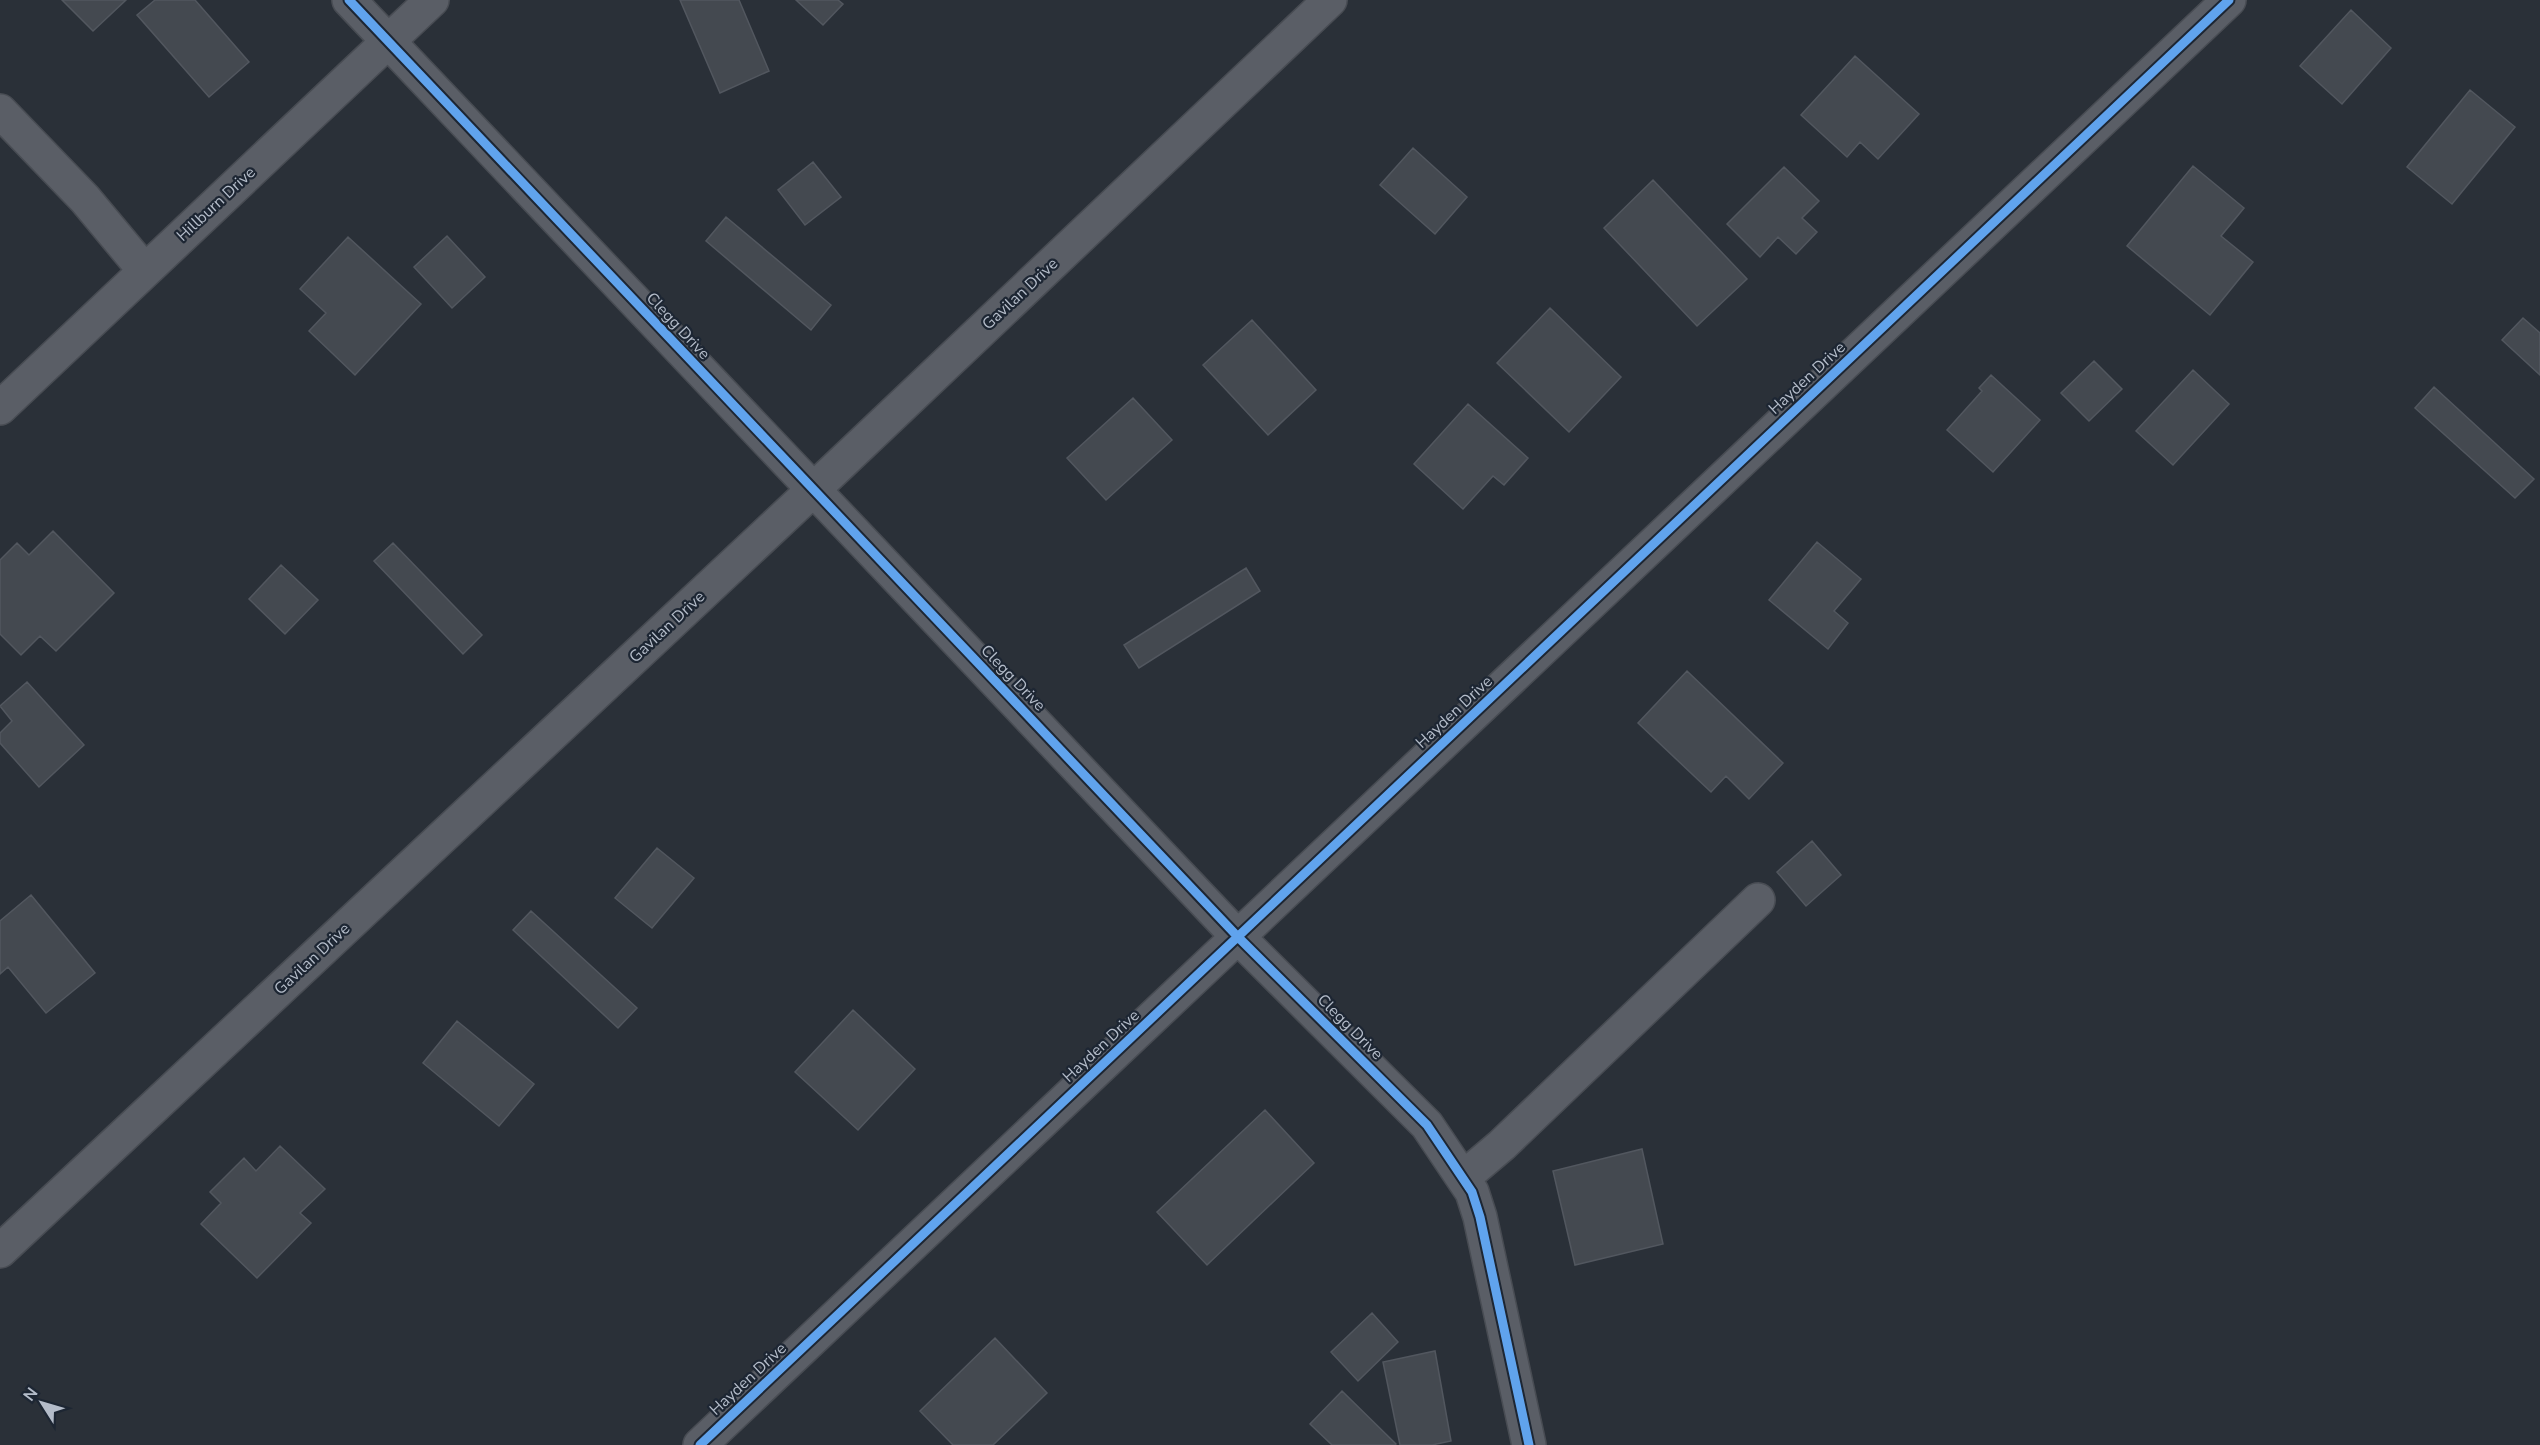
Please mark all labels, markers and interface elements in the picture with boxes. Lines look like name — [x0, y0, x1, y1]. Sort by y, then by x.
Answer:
street label: Hillburn Drive — [172, 162, 260, 246]
street label: Gavilan Drive — [977, 253, 1063, 335]
street label: Clegg Drive — [641, 288, 715, 364]
street label: Hayden Drive — [1764, 337, 1850, 419]
street label: Gavilan Drive — [624, 586, 710, 668]
street label: Clegg Drive — [976, 640, 1050, 716]
street label: Hayden Drive — [1411, 671, 1497, 753]
street label: Gavilan Drive — [269, 918, 355, 1000]
street label: Clegg Drive — [1312, 989, 1388, 1065]
street label: Hayden Drive — [1058, 1005, 1144, 1087]
street label: Hayden Drive — [705, 1338, 791, 1420]
north arrow — [12, 1373, 72, 1433]
text: N — [18, 1383, 43, 1406]

